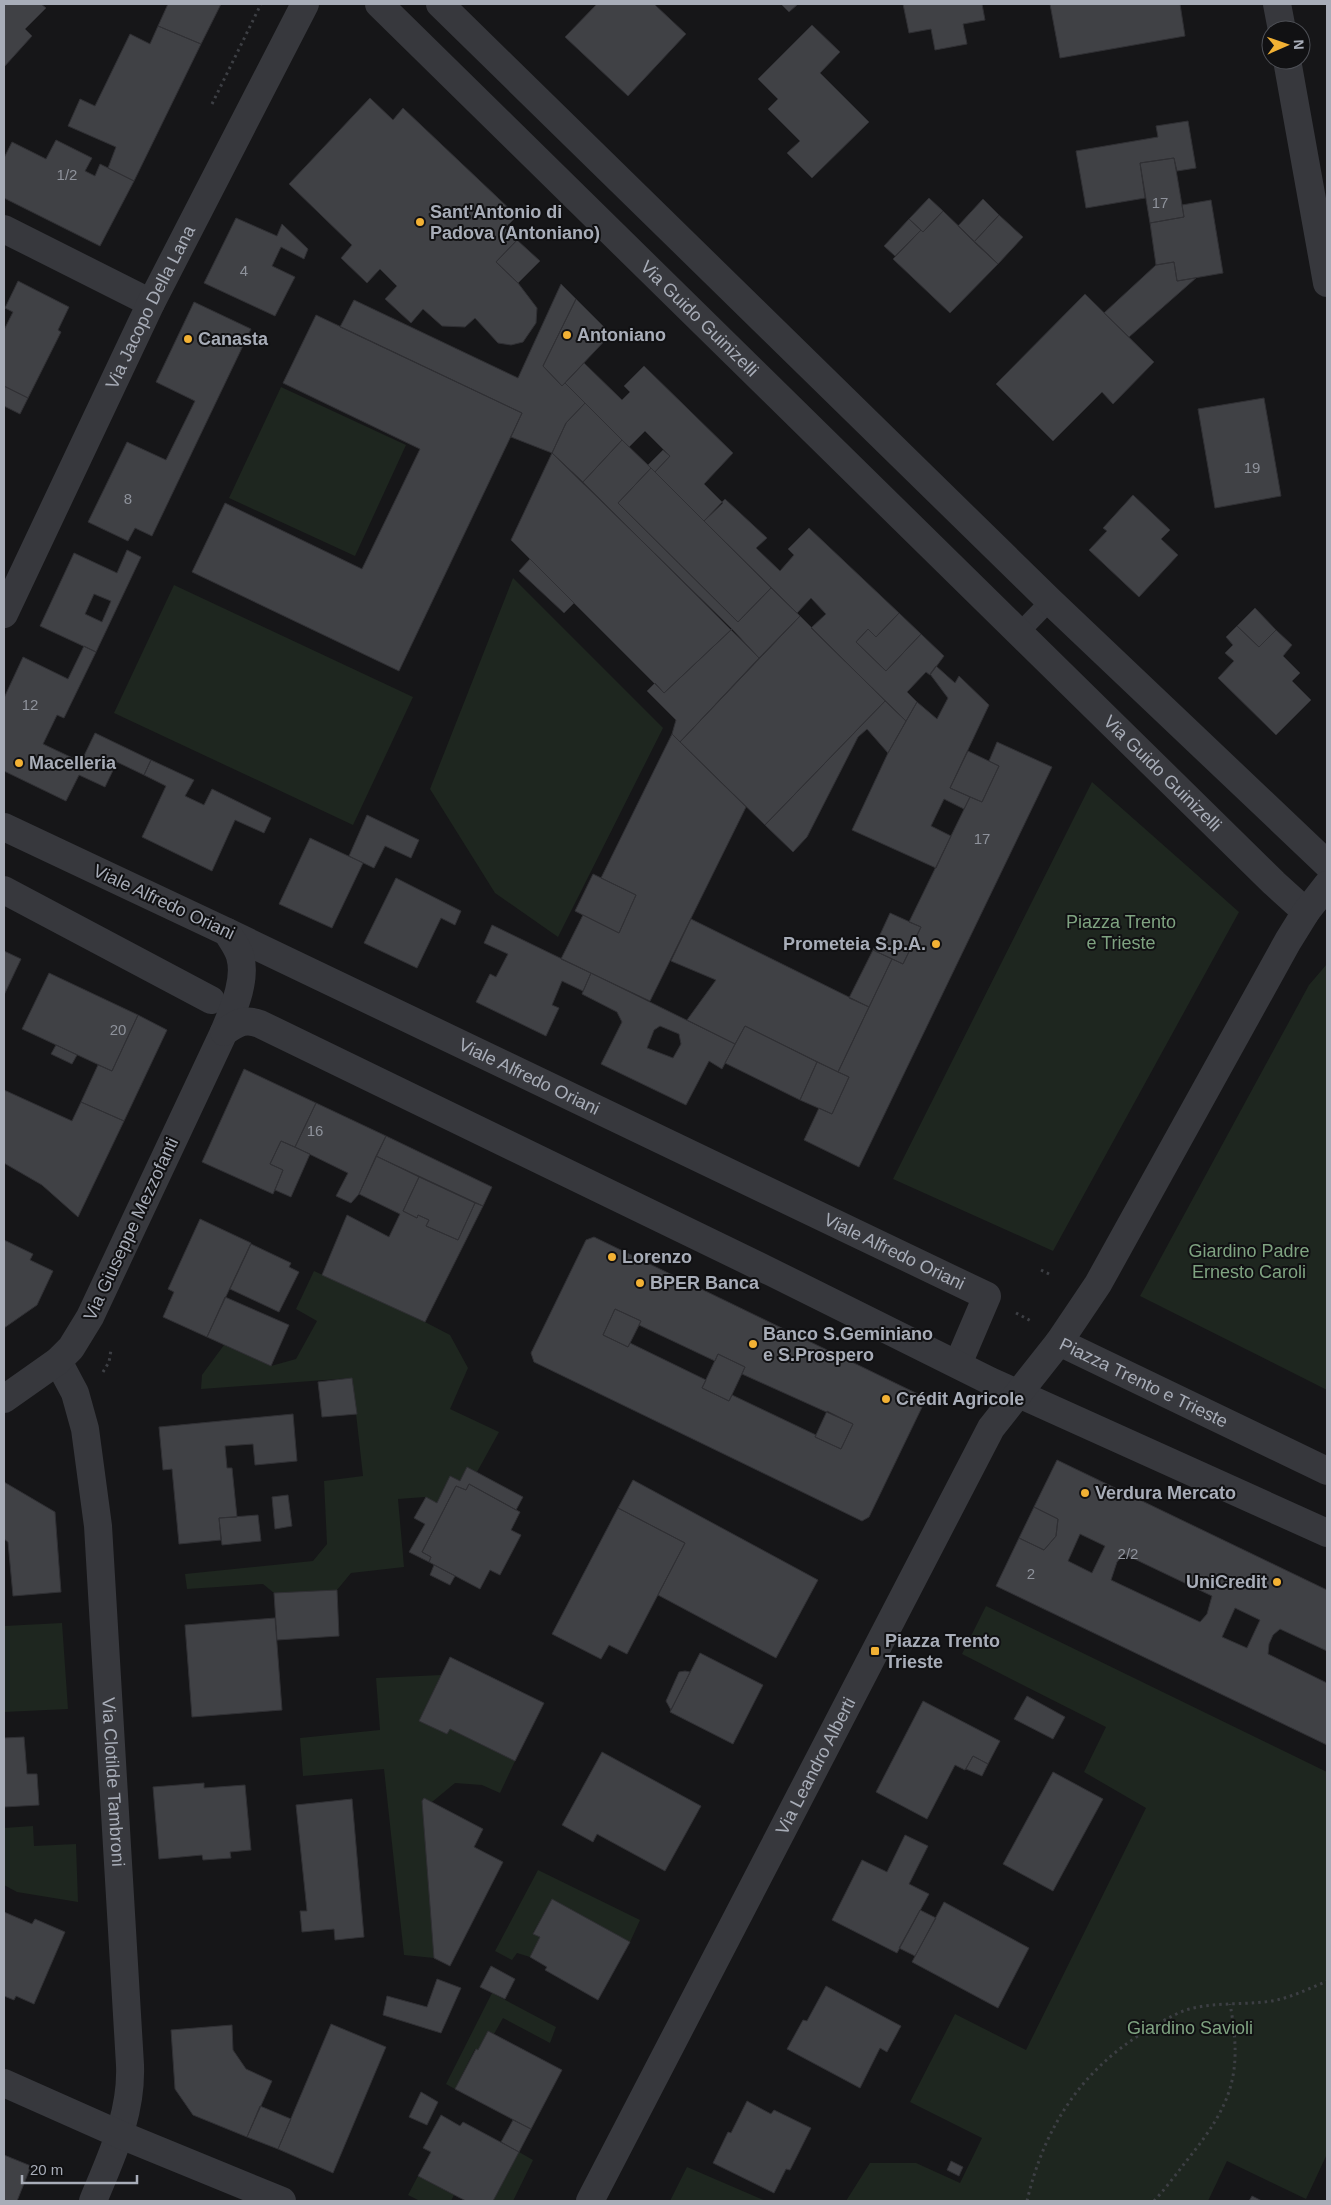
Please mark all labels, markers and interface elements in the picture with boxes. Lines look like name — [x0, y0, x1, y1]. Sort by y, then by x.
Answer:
north arrow — [1261, 20, 1311, 70]
text: N — [1291, 39, 1307, 50]
house number: 1/2 — [57, 166, 77, 183]
house number: 17 — [1152, 194, 1168, 211]
place label: Sant'Antonio di Padova (Antoniano) — [430, 202, 600, 243]
marker: Sant'Antonio di Padova (Antoniano) — [414, 216, 426, 228]
street label: Via Jacopo Della Lana — [102, 221, 200, 392]
street label: Via Guido Guinizelli — [636, 257, 762, 381]
house number: 4 — [240, 262, 248, 279]
place label: Antoniano — [577, 325, 666, 345]
place label: Canasta — [198, 329, 269, 349]
marker: Antoniano — [561, 329, 573, 341]
marker: Canasta — [182, 333, 194, 345]
house number: 19 — [1244, 459, 1260, 476]
house number: 8 — [124, 490, 132, 507]
house number: 12 — [22, 696, 38, 713]
street label: Via Guido Guinizelli — [1099, 711, 1225, 835]
place label: Macelleria — [29, 753, 117, 773]
marker: Macelleria — [13, 757, 25, 769]
house number: 17 — [974, 830, 990, 847]
street label: Viale Alfredo Oriani — [90, 860, 238, 944]
park label: Piazza Trento e Trieste — [1066, 912, 1176, 953]
place label: Prometeia S.p.A. — [783, 934, 926, 954]
marker: Prometeia S.p.A. — [930, 938, 942, 950]
house number: 20 — [110, 1021, 126, 1038]
street label: Viale Alfredo Oriani — [455, 1034, 603, 1119]
house number: 16 — [307, 1122, 323, 1139]
street label: Via Giuseppe Mezzofanti — [80, 1134, 182, 1324]
street label: Viale Alfredo Oriani — [821, 1209, 968, 1294]
park label: Giardino Padre Ernesto Caroli — [1188, 1241, 1310, 1282]
place label: Lorenzo — [622, 1247, 692, 1267]
marker: Lorenzo — [606, 1251, 618, 1263]
place label: BPER Banca — [650, 1273, 760, 1293]
marker: BPER Banca — [634, 1277, 646, 1289]
place label: Banco S.Geminiano e S.Prospero — [763, 1324, 933, 1365]
street label: Piazza Trento e Trieste — [1056, 1334, 1231, 1432]
marker: Banco S.Geminiano e S.Prospero — [747, 1338, 759, 1350]
place label: Crédit Agricole — [896, 1389, 1024, 1409]
marker: Crédit Agricole — [880, 1393, 892, 1405]
place label: Verdura Mercato — [1095, 1483, 1236, 1503]
marker: Verdura Mercato — [1079, 1487, 1091, 1499]
house number: 2/2 — [1118, 1545, 1138, 1562]
house number: 2 — [1027, 1565, 1035, 1582]
place label: UniCredit — [1186, 1572, 1267, 1592]
marker: UniCredit — [1271, 1576, 1283, 1588]
place label: Piazza Trento Trieste — [885, 1631, 1000, 1672]
marker: Piazza Trento Trieste — [869, 1645, 881, 1657]
street label: Via Leandro Alberti — [772, 1694, 859, 1838]
street label: Via Clotilde Tambroni — [98, 1697, 128, 1867]
park label: Giardino Savioli — [1127, 2018, 1253, 2038]
scale bar — [22, 2152, 138, 2184]
text: 20 m — [30, 2161, 63, 2178]

